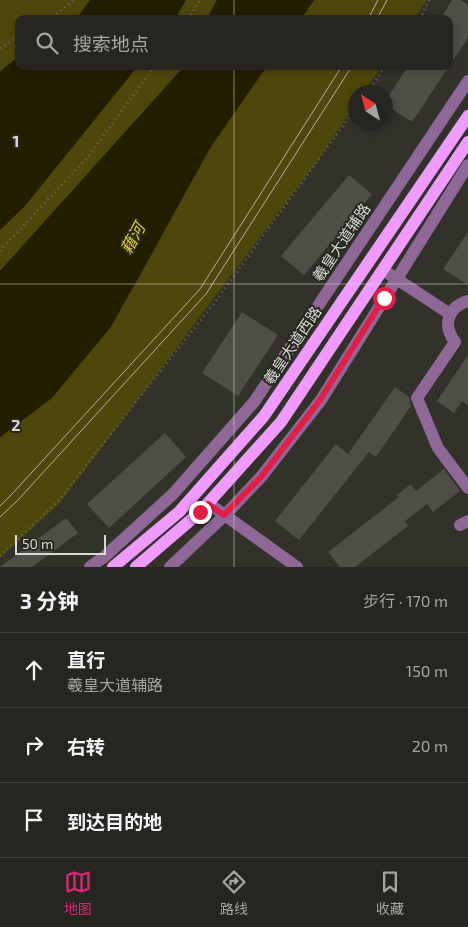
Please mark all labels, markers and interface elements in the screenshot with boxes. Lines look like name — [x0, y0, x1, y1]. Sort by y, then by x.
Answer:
search box — [15, 15, 453, 70]
icon: search — [33, 29, 61, 57]
text: 搜索地点 — [73, 32, 149, 55]
north arrow — [348, 85, 393, 130]
text: 1 — [13, 131, 19, 150]
street label: 羲皇大道辅路 — [308, 200, 374, 284]
water label: 藉河 — [116, 217, 150, 257]
route start — [373, 287, 396, 310]
street label: 羲皇大道西路 — [259, 303, 325, 387]
text: 2 — [11, 415, 21, 434]
route end — [189, 501, 212, 524]
scale bar — [15, 532, 106, 555]
text: 50 m — [22, 535, 53, 552]
text: 3 分钟 — [20, 588, 78, 613]
text: 步行 · 170 m — [363, 591, 448, 610]
text: 直行 — [67, 648, 105, 671]
icon: ahead — [20, 656, 48, 684]
text: 150 m — [406, 661, 448, 680]
text: 羲皇大道辅路 — [67, 675, 163, 694]
icon: right — [20, 731, 48, 759]
text: 右转 — [67, 735, 105, 758]
text: 20 m — [412, 736, 448, 755]
icon: arrive — [20, 806, 48, 834]
text: 到达目的地 — [67, 810, 162, 833]
tab: 地图 — [64, 868, 92, 918]
tab: 路线 — [220, 868, 248, 918]
tab: 收藏 — [376, 868, 404, 918]

